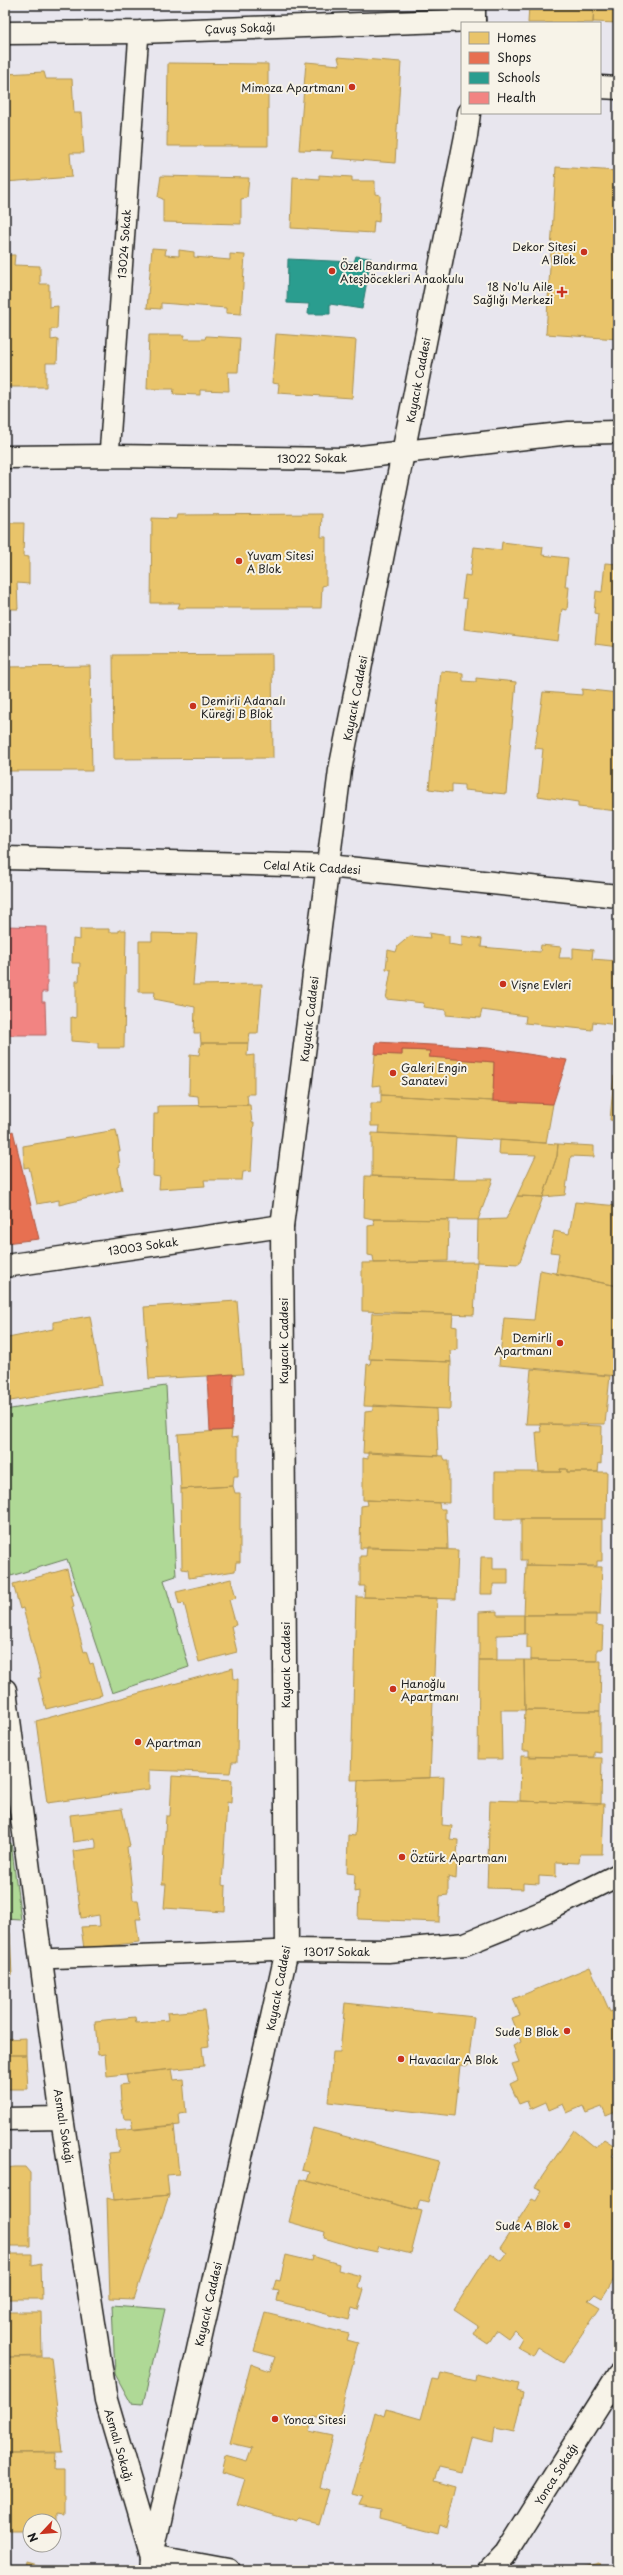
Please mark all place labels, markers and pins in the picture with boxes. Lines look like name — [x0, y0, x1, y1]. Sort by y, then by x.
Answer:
place label: Mimoza Apartmanı — [241, 79, 344, 96]
marker: Mimoza Apartmanı — [347, 82, 357, 92]
place label: Dekor Sitesi A Blok — [512, 238, 576, 268]
marker: Dekor Sitesi A Blok — [579, 247, 589, 257]
place label: Özel Bandırma Ateşböcekleri Anaokulu — [340, 257, 464, 287]
marker: Özel Bandırma Ateşböcekleri Anaokulu — [327, 266, 337, 276]
place label: 18 No'lu Aile Sağlığı Merkezi — [473, 278, 553, 308]
marker: 18 No'lu Aile Sağlığı Merkezi — [556, 286, 568, 298]
place label: Yuvam Sitesi A Blok — [247, 547, 314, 577]
marker: Yuvam Sitesi A Blok — [234, 556, 244, 566]
place label: Demirli Adanalı Küreği B Blok — [201, 692, 285, 722]
marker: Demirli Adanalı Küreği B Blok — [188, 701, 198, 711]
place label: Vişne Evleri — [511, 976, 571, 993]
marker: Vişne Evleri — [498, 979, 508, 989]
place label: Galeri Engin Sanatevi — [401, 1059, 467, 1089]
marker: Galeri Engin Sanatevi — [388, 1068, 398, 1078]
place label: Demirli Apartmanı — [494, 1329, 552, 1359]
marker: Demirli Apartmanı — [555, 1338, 565, 1348]
place label: Hanoğlu Apartmanı — [401, 1675, 459, 1705]
marker: Hanoğlu Apartmanı — [388, 1684, 398, 1694]
place label: Apartman — [146, 1734, 201, 1751]
marker: Apartman — [133, 1737, 143, 1747]
place label: Öztürk Apartmanı — [410, 1849, 507, 1866]
marker: Öztürk Apartmanı — [397, 1852, 407, 1862]
place label: Sude B Blok — [495, 2023, 559, 2040]
marker: Sude B Blok — [562, 2026, 572, 2036]
place label: Havacılar A Blok — [409, 2051, 499, 2068]
marker: Havacılar A Blok — [396, 2054, 406, 2064]
place label: Sude A Blok — [495, 2217, 559, 2234]
marker: Sude A Blok — [562, 2220, 572, 2230]
place label: Yonca Sitesi — [283, 2411, 346, 2428]
marker: Yonca Sitesi — [270, 2414, 280, 2424]

